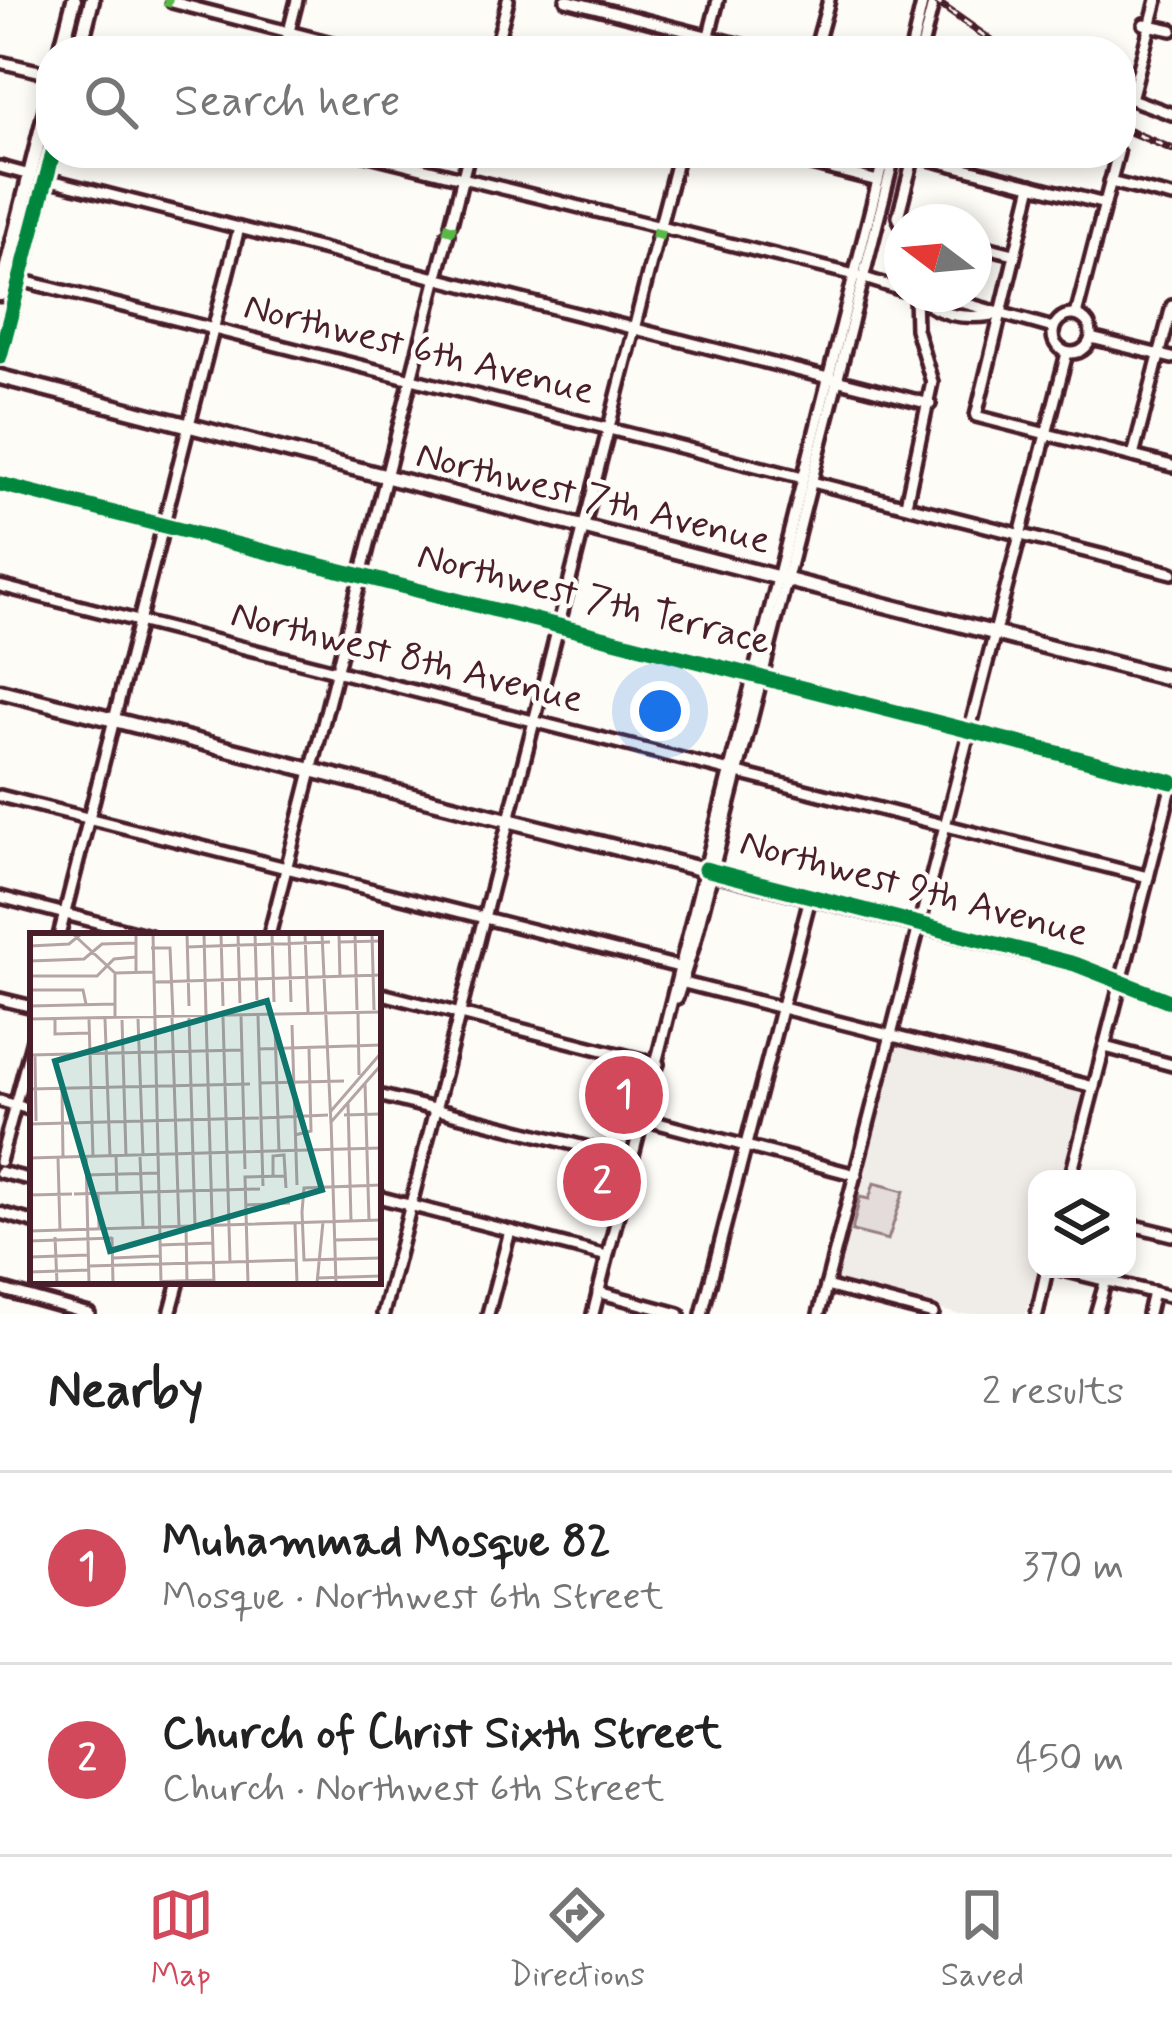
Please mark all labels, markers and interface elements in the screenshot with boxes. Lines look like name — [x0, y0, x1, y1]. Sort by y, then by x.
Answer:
search box — [36, 36, 1136, 168]
icon: search — [78, 69, 144, 135]
text: Search here — [174, 73, 401, 132]
north arrow — [884, 204, 992, 312]
street label: Northwest 6th Avenue — [238, 282, 600, 418]
street label: Northwest 7th Avenue — [411, 430, 775, 568]
street label: Northwest 7th Terrace — [412, 531, 776, 669]
street label: Northwest 8th Avenue — [225, 590, 589, 726]
your location — [630, 681, 690, 741]
street label: Northwest 9th Avenue — [734, 818, 1094, 960]
inset map — [30, 933, 381, 1284]
pin: 1 — [585, 1050, 663, 1140]
pin: 2 — [563, 1137, 641, 1227]
map controls — [1028, 1170, 1136, 1278]
button: layers — [1028, 1170, 1136, 1278]
text: Nearby — [48, 1359, 203, 1425]
text: 2 results — [982, 1367, 1124, 1418]
text: Muhammad Mosque 82 — [162, 1513, 611, 1572]
text: 1 — [78, 1542, 96, 1593]
text: 370 m — [1022, 1542, 1124, 1593]
text: Mosque · Northwest 6th Street — [162, 1572, 664, 1623]
text: Church of Christ Sixth Street — [162, 1705, 722, 1764]
text: 2 — [77, 1734, 97, 1785]
text: 450 m — [1016, 1734, 1124, 1785]
text: Church · Northwest 6th Street — [162, 1764, 664, 1815]
tab: Map — [148, 1882, 214, 1998]
tab: Directions — [509, 1882, 645, 1998]
tab: Saved — [941, 1882, 1024, 1998]

